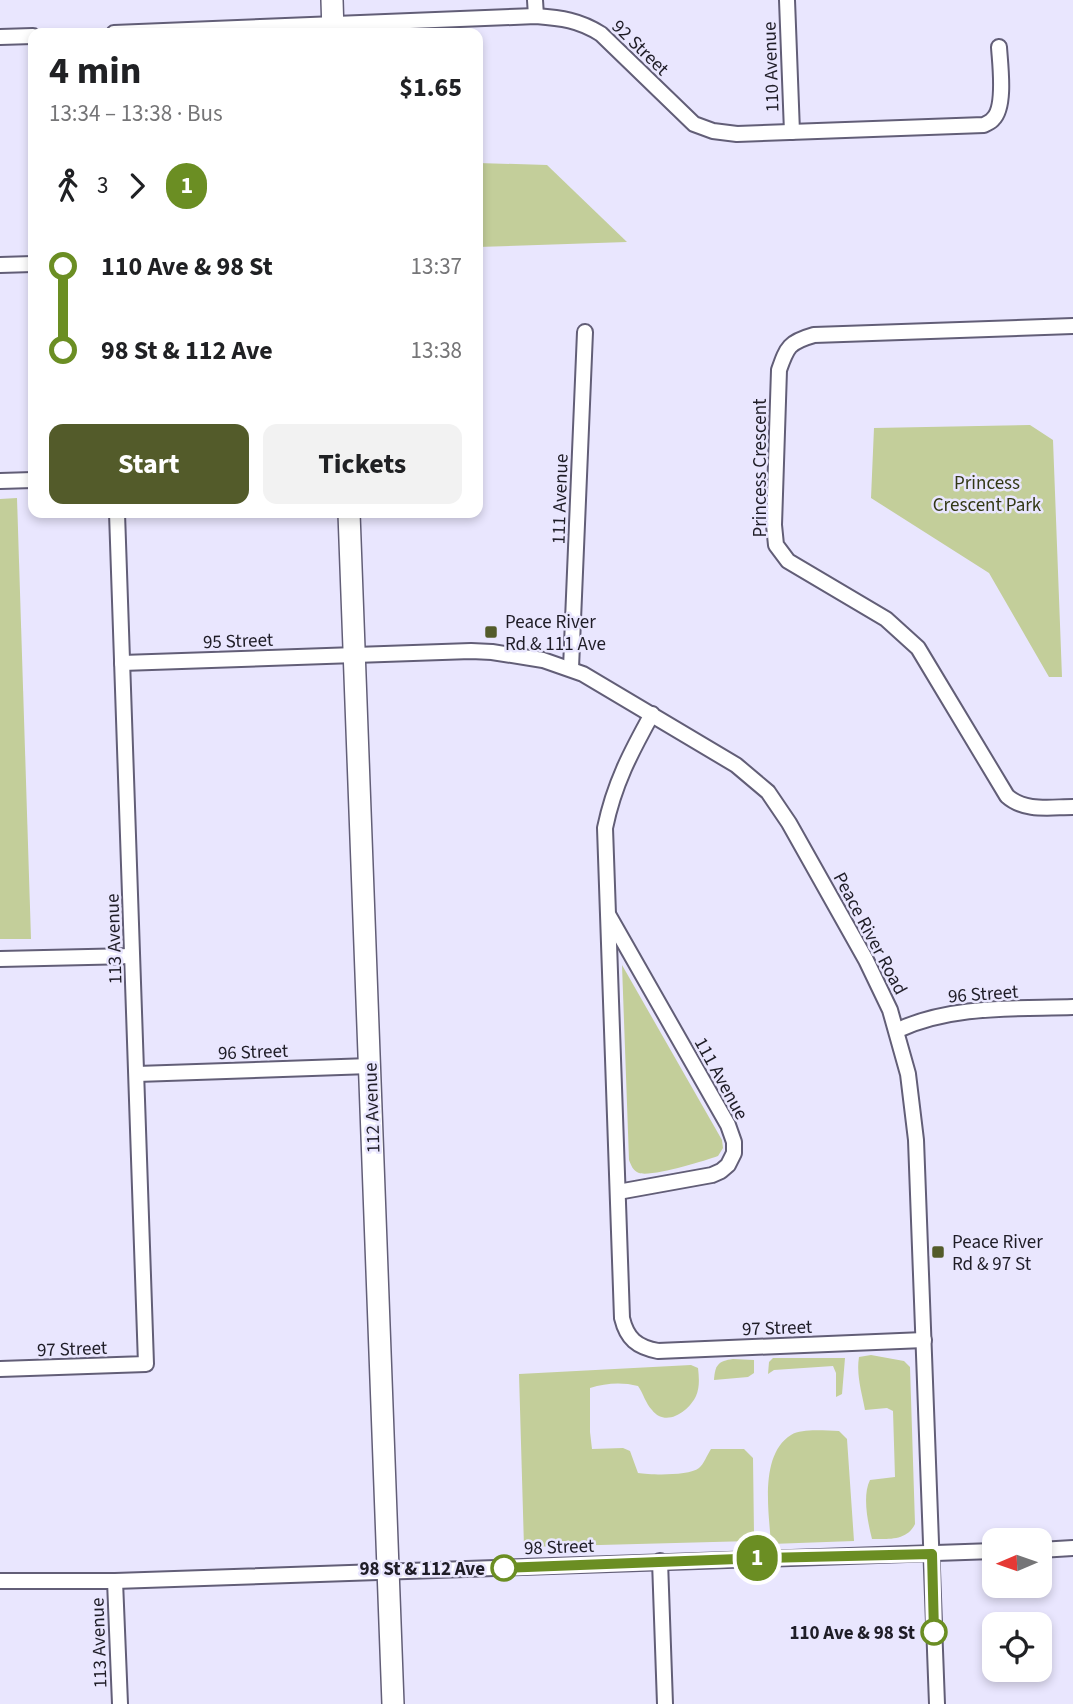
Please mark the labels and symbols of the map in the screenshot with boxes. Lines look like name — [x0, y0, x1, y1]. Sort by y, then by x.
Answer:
street label: 92 Street — [605, 14, 675, 83]
street label: 110 Avenue — [756, 21, 787, 113]
street label: Princess Crescent — [747, 398, 774, 537]
street label: 111 Avenue — [545, 453, 576, 545]
park label: Princess Crescent Park — [933, 470, 1042, 519]
place label: Peace River Rd & 111 Ave — [505, 609, 606, 658]
marker: Peace River Rd & 111 Ave — [483, 624, 499, 640]
street label: 95 Street — [202, 627, 274, 656]
street label: Peace River Road — [826, 868, 913, 1000]
street label: 113 Avenue — [99, 893, 130, 985]
street label: 96 Street — [947, 979, 1020, 1010]
street label: 111 Avenue — [687, 1033, 754, 1125]
street label: 96 Street — [217, 1038, 289, 1067]
street label: 112 Avenue — [357, 1062, 388, 1154]
place label: Peace River Rd & 97 St — [952, 1229, 1043, 1278]
marker: Peace River Rd & 97 St — [930, 1244, 946, 1260]
street label: 97 Street — [741, 1314, 813, 1343]
street label: 97 Street — [36, 1335, 108, 1364]
north arrow — [982, 1528, 1052, 1598]
street label: 98 Street — [523, 1533, 595, 1562]
line badge: 1 — [734, 1535, 780, 1581]
marker: 98 St & 112 Ave — [491, 1555, 517, 1581]
place label: 98 St & 112 Ave — [359, 1556, 485, 1583]
street label: 113 Avenue — [84, 1597, 115, 1689]
marker: 110 Ave & 98 St — [921, 1619, 947, 1645]
place label: 110 Ave & 98 St — [789, 1620, 915, 1647]

